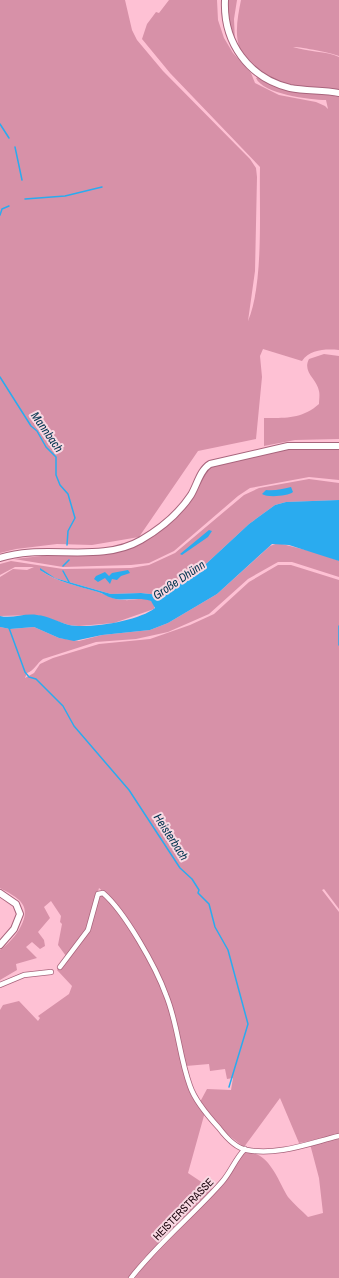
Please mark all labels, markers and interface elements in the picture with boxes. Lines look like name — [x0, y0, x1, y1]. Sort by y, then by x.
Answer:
water label: Mannbach — [27, 409, 67, 455]
water label: Große Dhünn — [150, 557, 208, 603]
water label: Heisterbach — [150, 810, 192, 864]
street label: HEISTERSTRASSE — [150, 1175, 216, 1243]

